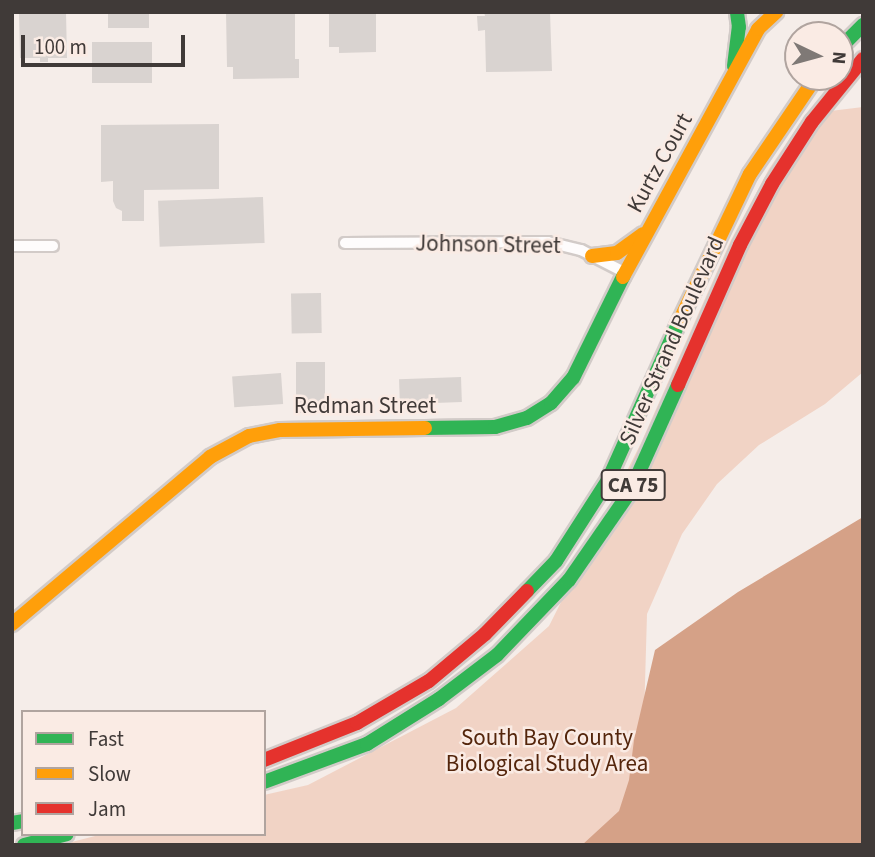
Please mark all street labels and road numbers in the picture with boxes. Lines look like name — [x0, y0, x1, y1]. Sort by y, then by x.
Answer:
street label: Kurtz Court — [621, 108, 699, 218]
street label: Johnson Street — [415, 230, 561, 260]
street label: Silver Strand Boulevard — [614, 233, 730, 449]
street label: Redman Street — [294, 392, 436, 420]
road number: CA 75 — [600, 468, 666, 503]

